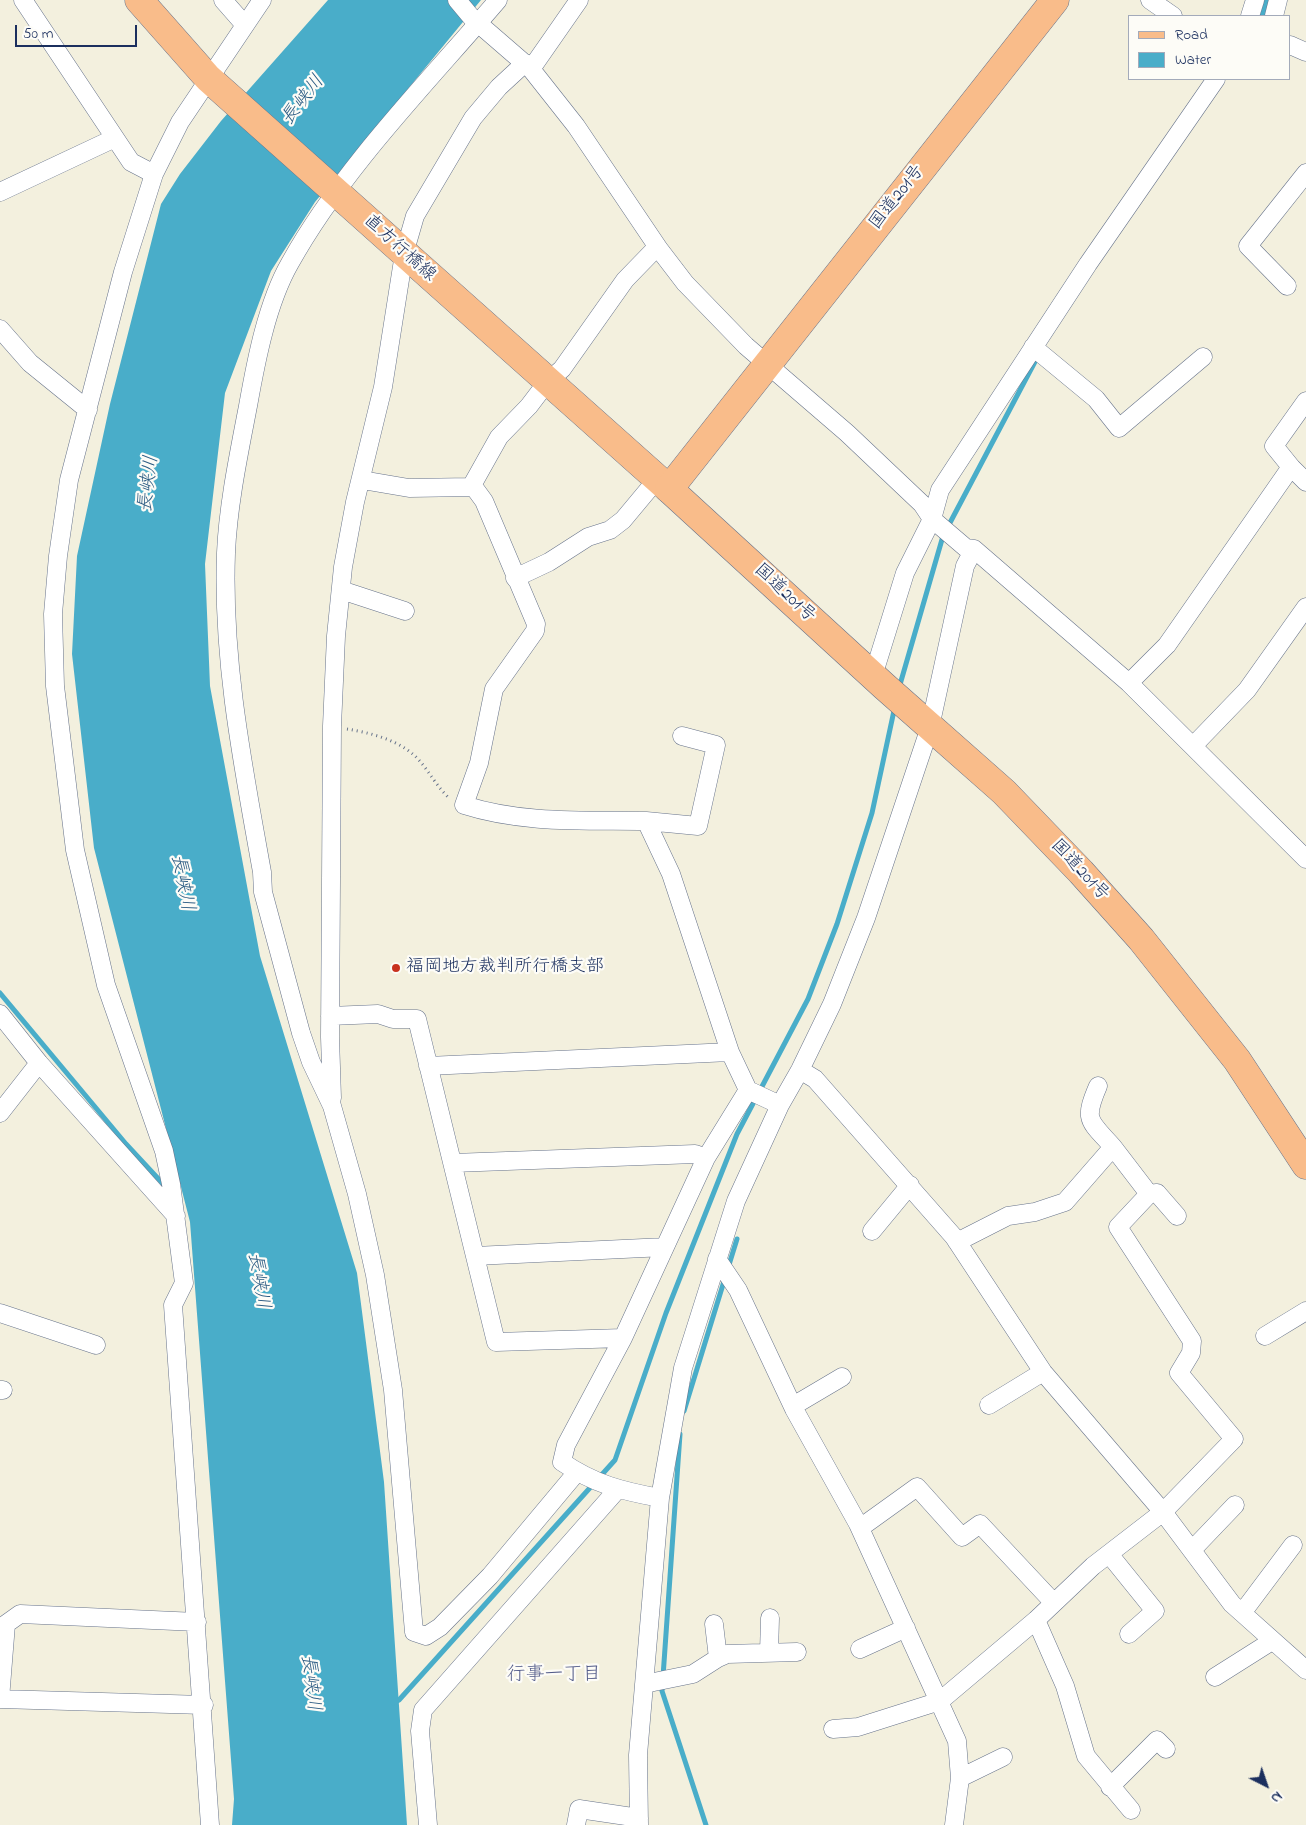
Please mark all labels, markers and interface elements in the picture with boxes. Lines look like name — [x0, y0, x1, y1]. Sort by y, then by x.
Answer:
scale bar — [18, 15, 140, 47]
legend — [1128, 15, 1291, 80]
text: 50 m — [23, 23, 53, 45]
text: Road — [1175, 24, 1208, 46]
text: Water — [1175, 49, 1211, 71]
water label: 長峡川 — [277, 72, 331, 130]
street label: 国道201号 — [866, 161, 930, 235]
street label: 直方行橋線 — [358, 211, 440, 287]
water label: 長峡川 — [135, 454, 165, 514]
street label: 国道201号 — [749, 560, 819, 628]
street label: 国道201号 — [1045, 836, 1113, 906]
water label: 長峡川 — [164, 853, 198, 913]
place label: 福岡地方裁判所行橋支部 — [406, 957, 604, 979]
marker: 福岡地方裁判所行橋支部 — [390, 962, 402, 974]
water label: 長峡川 — [241, 1251, 273, 1311]
water label: 長峡川 — [294, 1653, 324, 1713]
district label: 行事一丁目 — [507, 1665, 601, 1687]
north arrow — [1241, 1760, 1291, 1810]
text: N — [1266, 1786, 1287, 1808]

